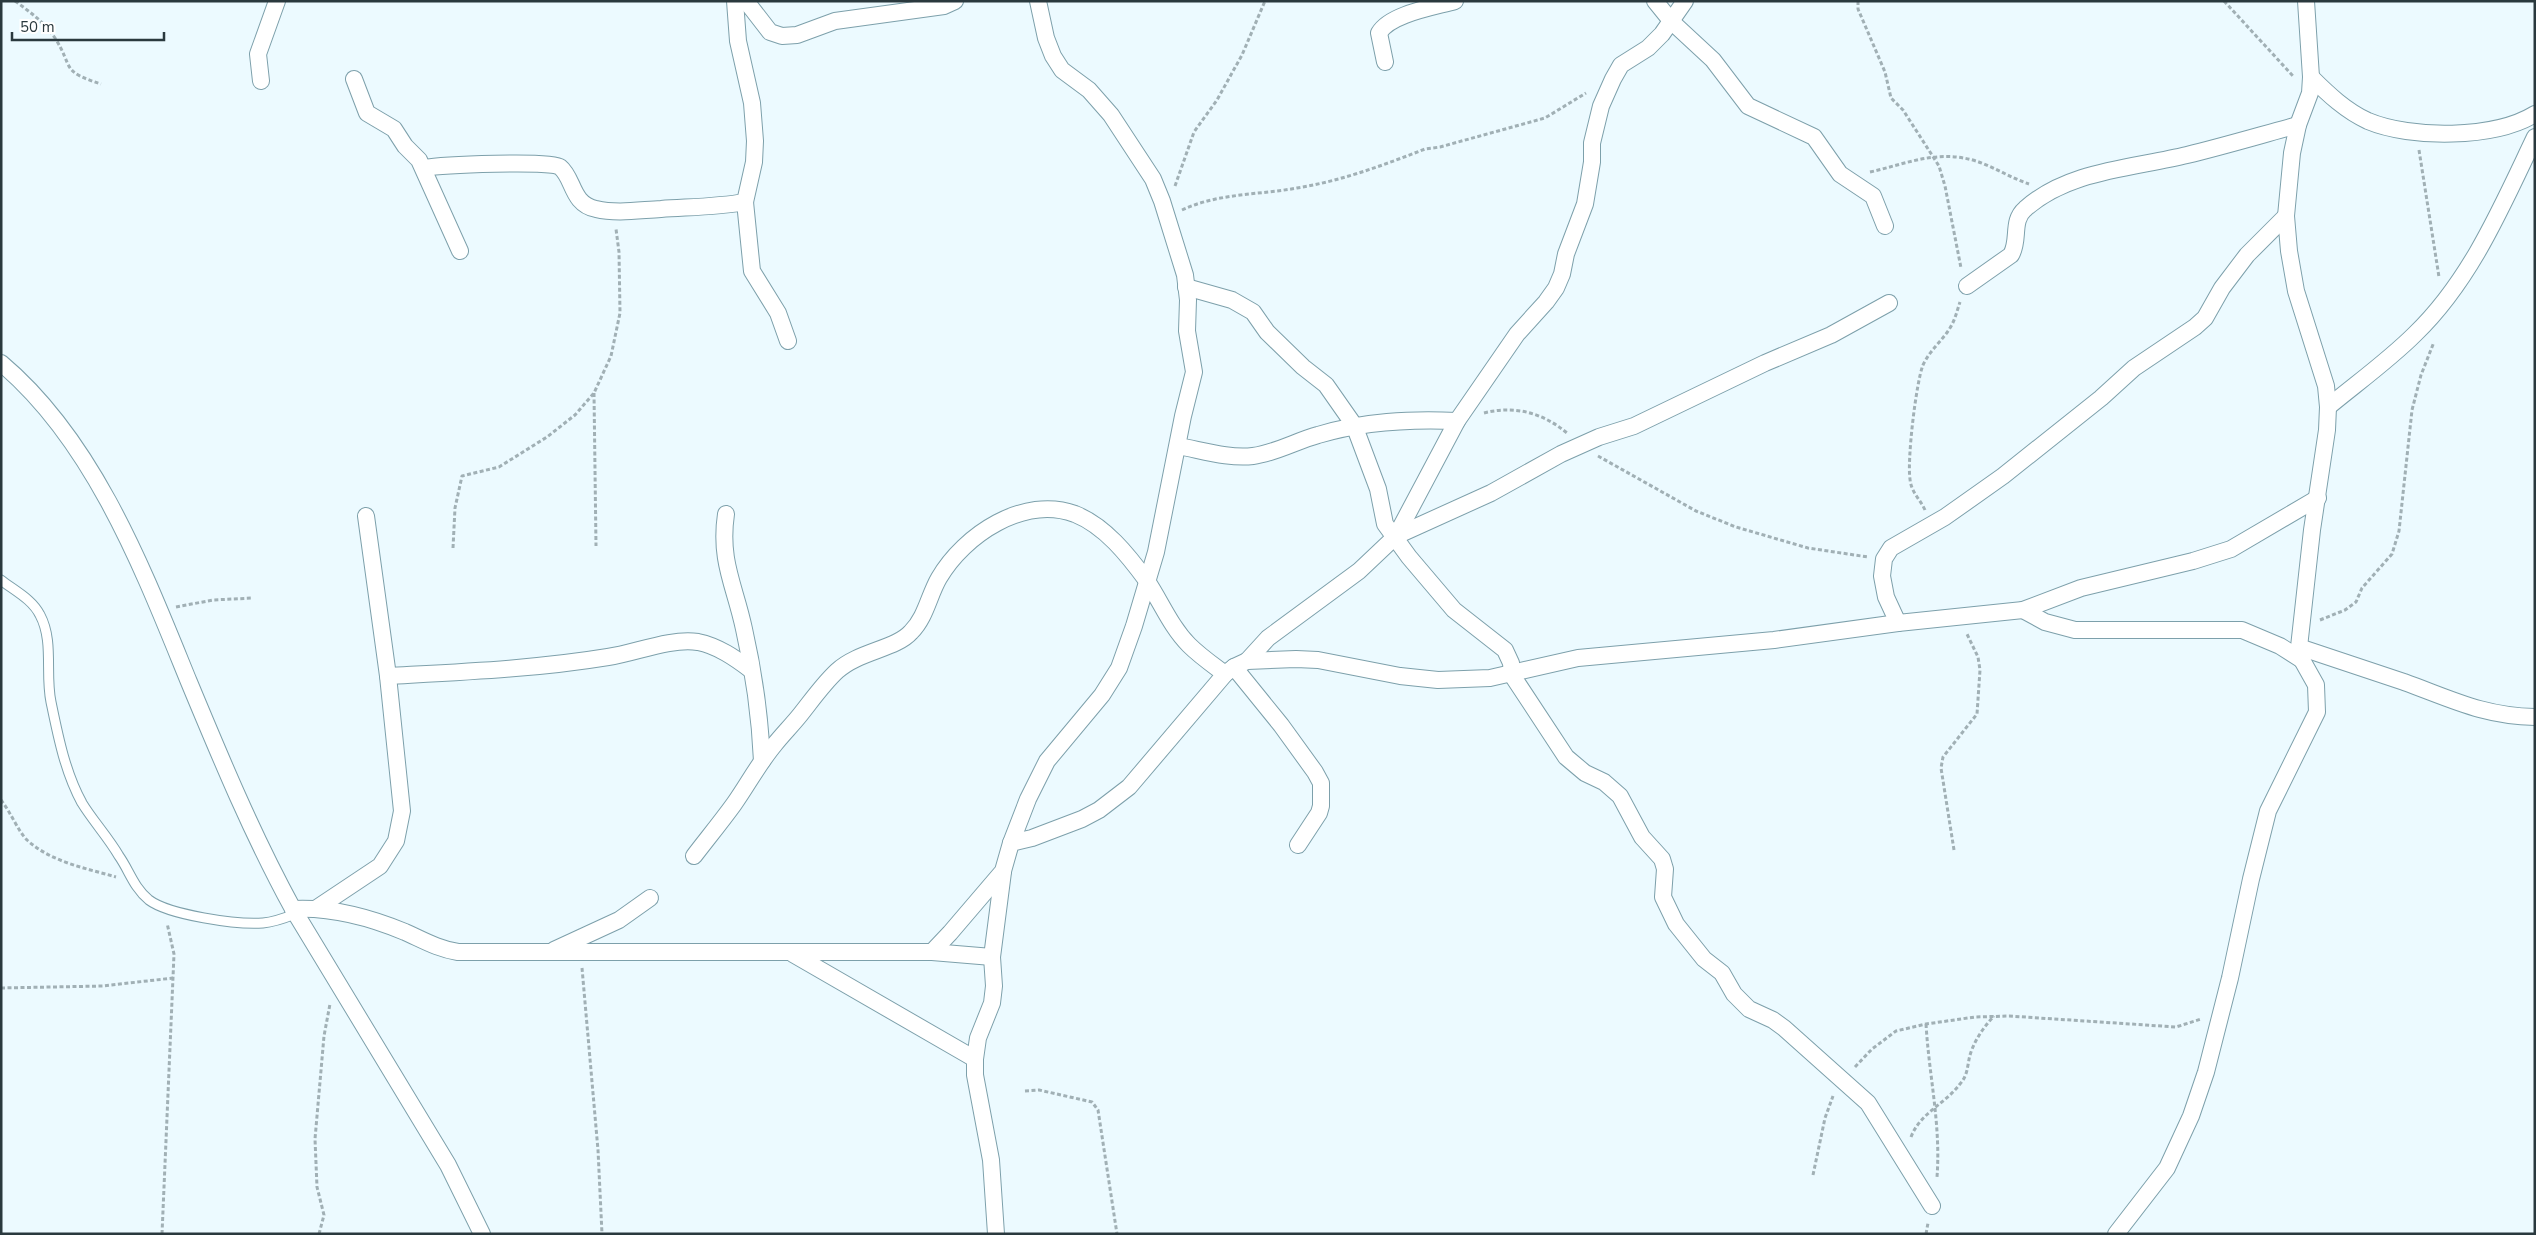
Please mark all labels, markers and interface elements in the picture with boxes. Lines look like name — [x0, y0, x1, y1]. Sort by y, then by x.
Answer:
scale bar — [12, 10, 165, 42]
text: 50 m — [20, 17, 55, 37]

